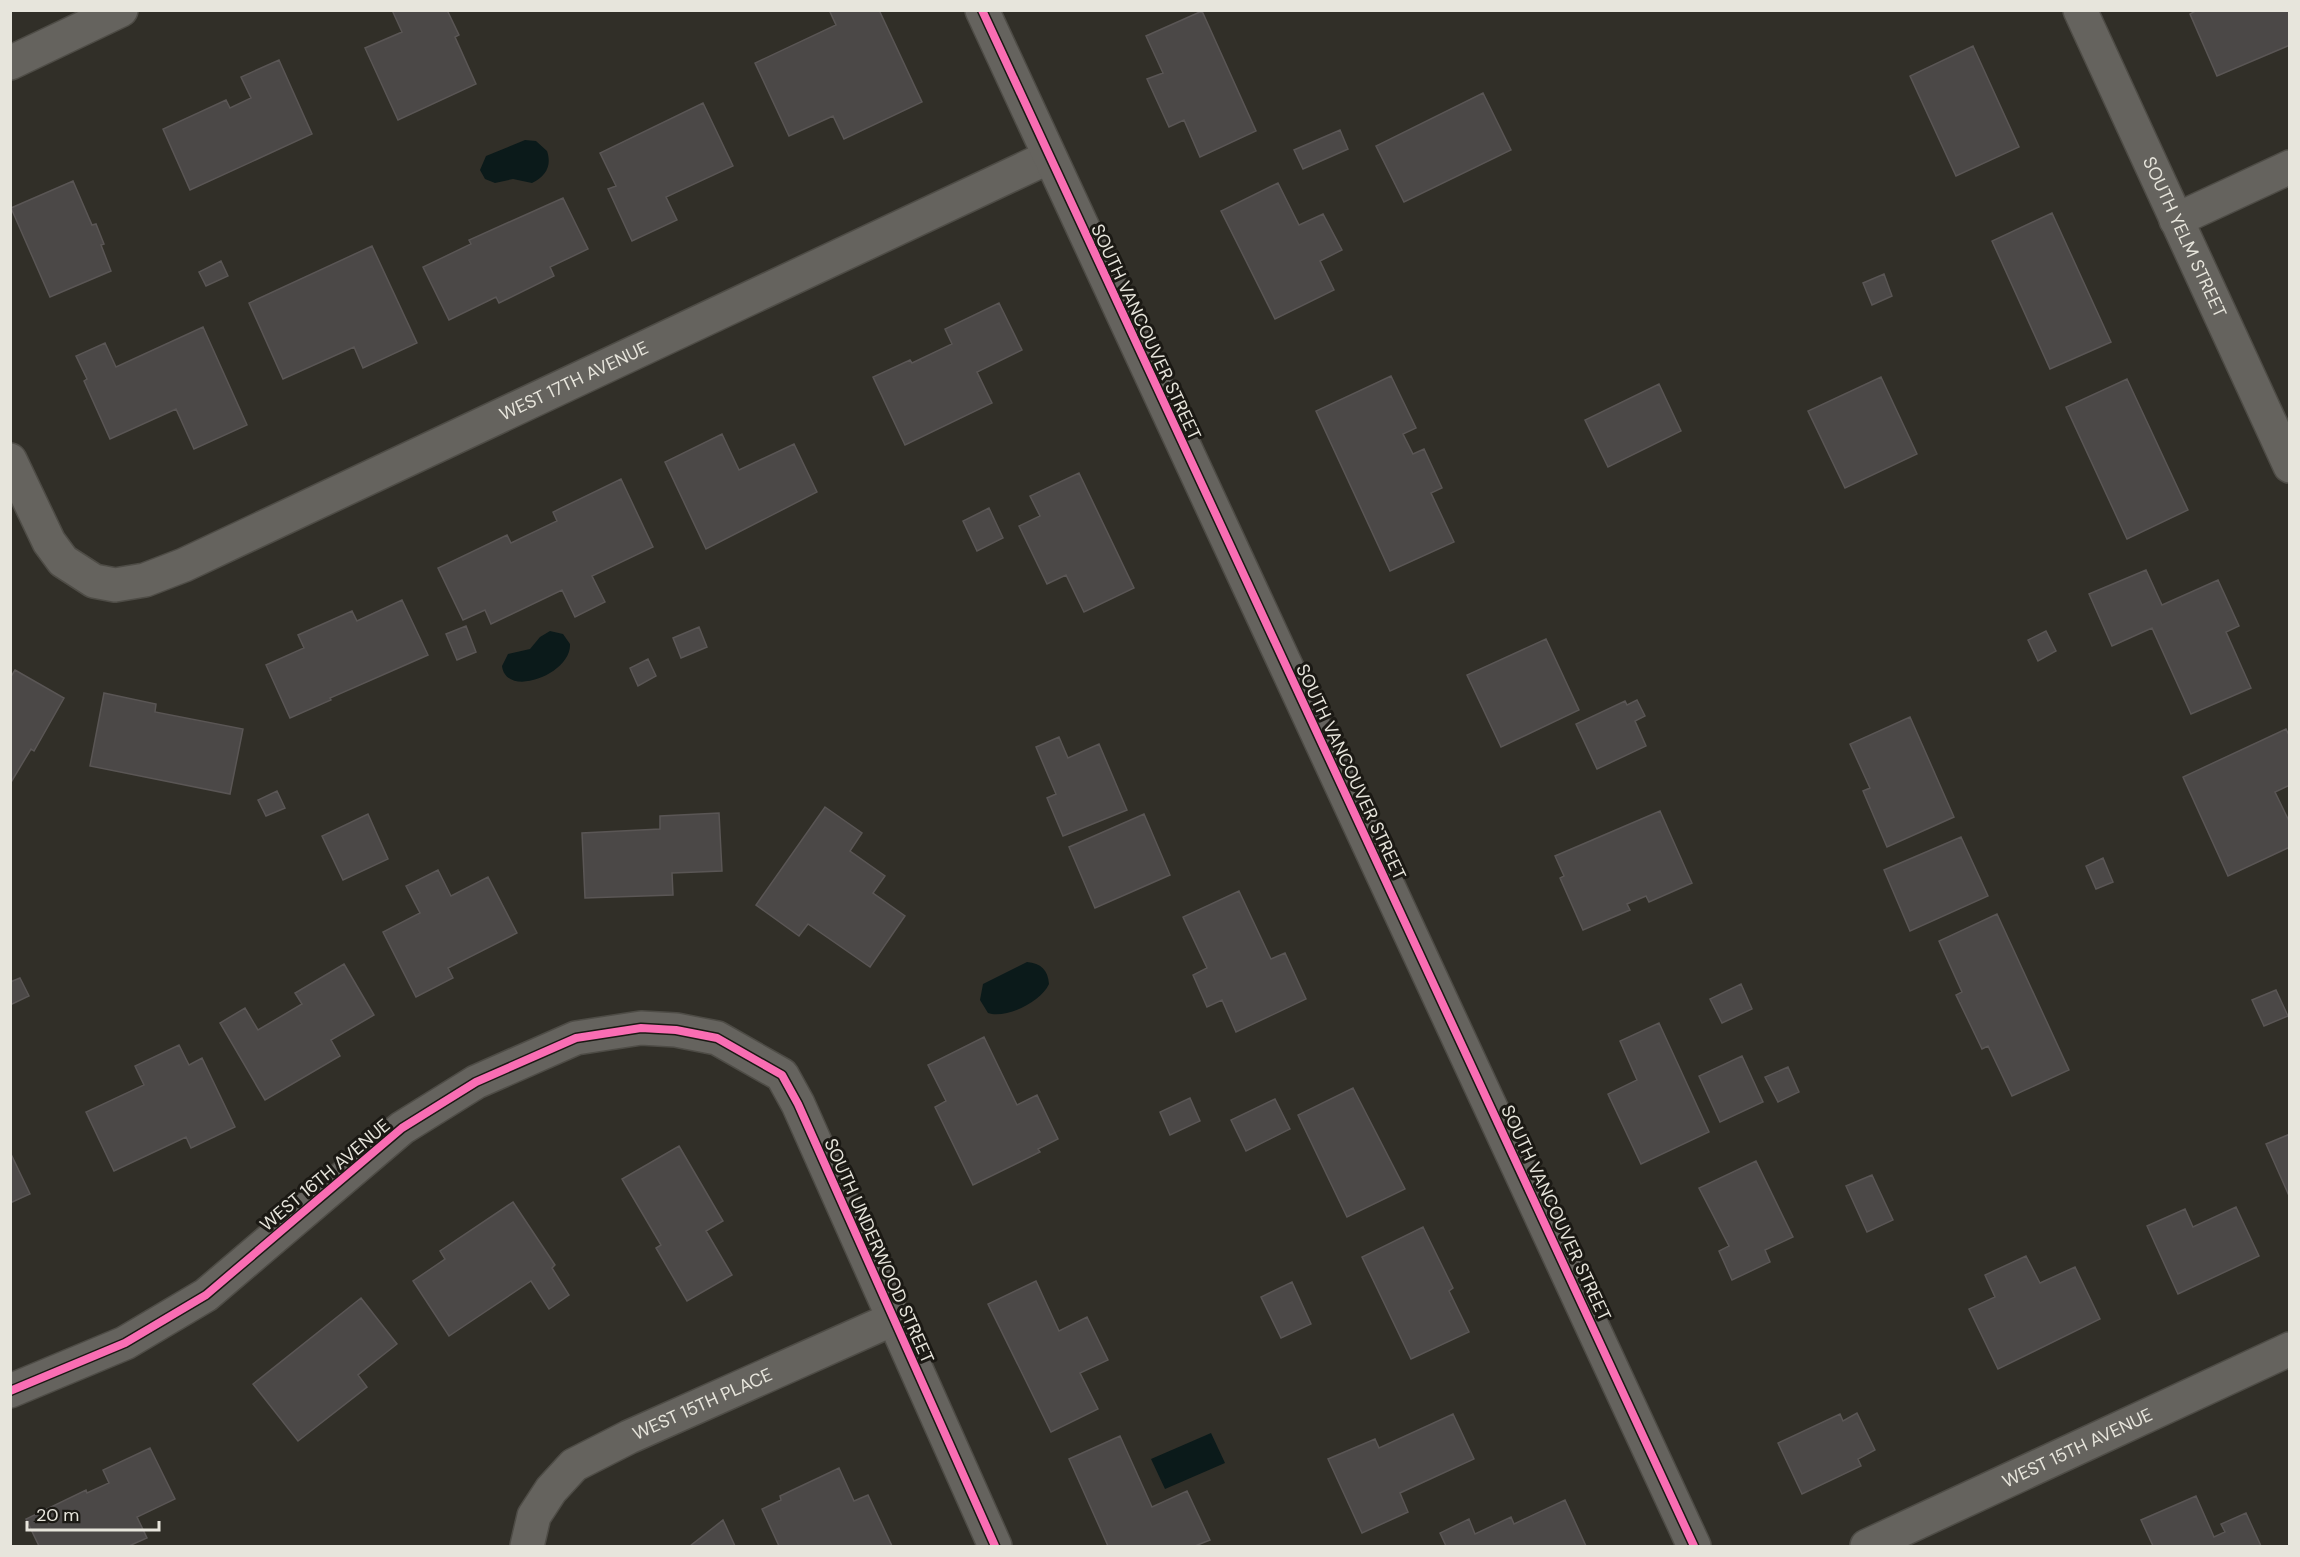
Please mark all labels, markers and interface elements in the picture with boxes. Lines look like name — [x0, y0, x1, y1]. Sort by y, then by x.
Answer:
street label: SOUTH YELM STREET — [2137, 153, 2232, 321]
street label: SOUTH VANCOUVER STREET — [1085, 220, 1207, 444]
street label: WEST 17TH AVENUE — [496, 336, 652, 426]
street label: SOUTH VANCOUVER STREET — [1290, 660, 1412, 884]
street label: SOUTH VANCOUVER STREET — [1495, 1101, 1617, 1325]
street label: WEST 16TH AVENUE — [255, 1113, 395, 1237]
street label: SOUTH UNDERWOOD STREET — [818, 1135, 940, 1367]
street label: WEST 15TH PLACE — [629, 1363, 776, 1446]
street label: WEST 15TH AVENUE — [1998, 1403, 2156, 1493]
scale bar — [27, 1494, 159, 1532]
text: 20 m — [36, 1503, 79, 1527]

